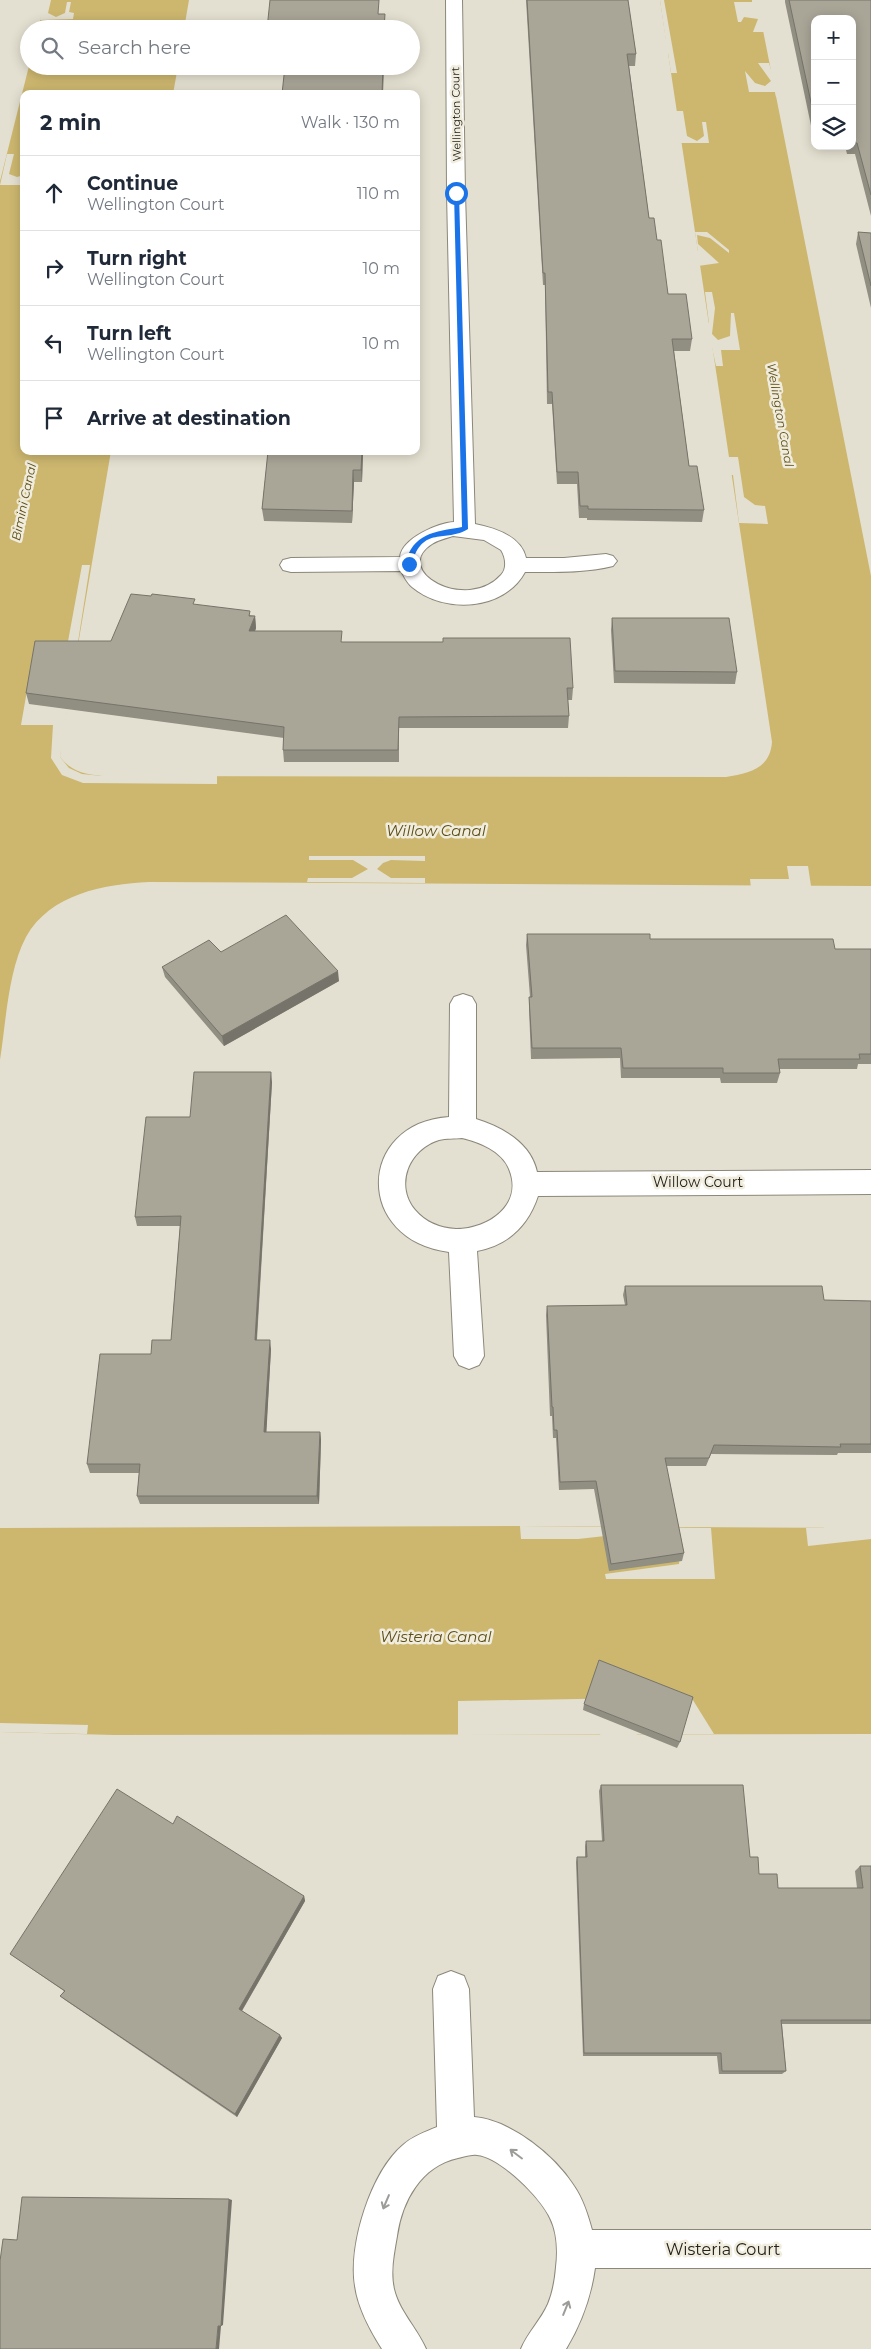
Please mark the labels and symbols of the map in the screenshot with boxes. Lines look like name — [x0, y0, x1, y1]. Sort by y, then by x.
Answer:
street label: Wellington Court — [448, 66, 464, 161]
route start — [445, 182, 468, 205]
water label: Wellington Canal — [764, 362, 797, 469]
water label: Bimini Canal — [8, 461, 39, 542]
route end — [398, 553, 421, 576]
water label: Willow Canal — [386, 821, 486, 840]
street label: Willow Court — [653, 1173, 744, 1191]
water label: Wisteria Canal — [380, 1627, 492, 1646]
one-way arrow — [509, 2149, 522, 2160]
one-way arrow — [381, 2194, 391, 2209]
street label: Wisteria Court — [666, 2240, 781, 2259]
one-way arrow — [562, 2301, 571, 2316]

